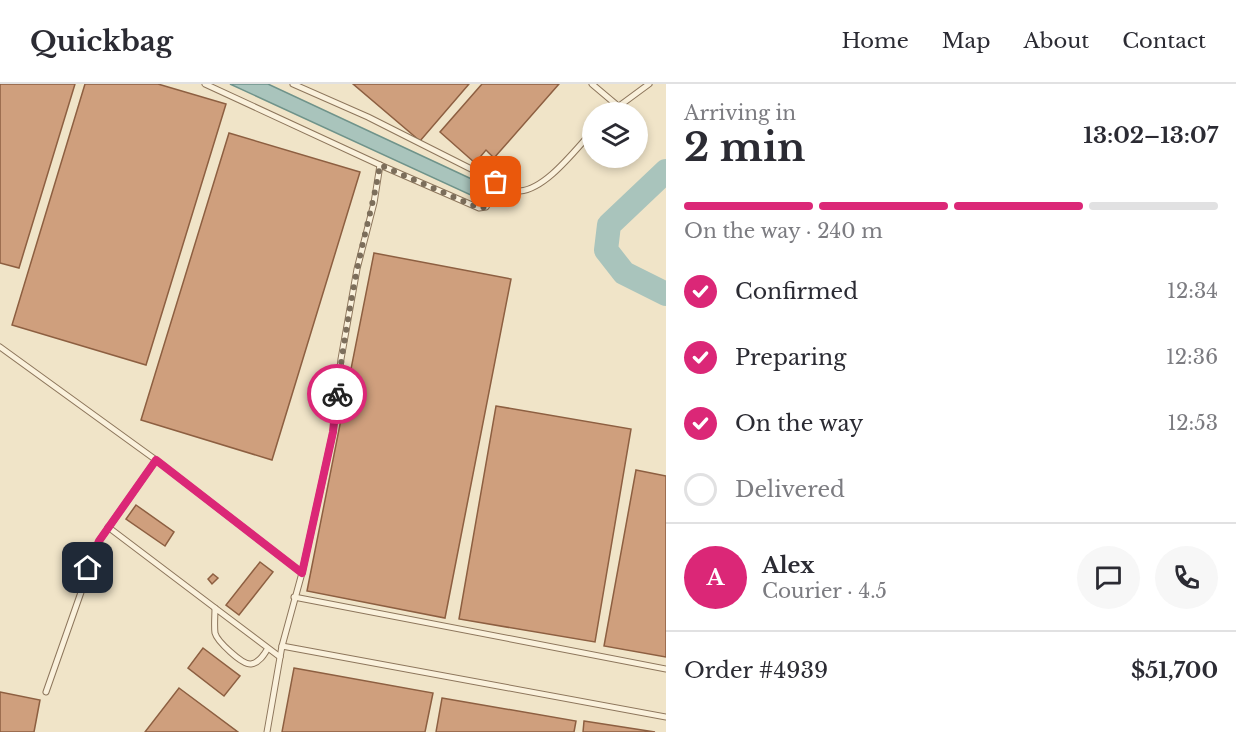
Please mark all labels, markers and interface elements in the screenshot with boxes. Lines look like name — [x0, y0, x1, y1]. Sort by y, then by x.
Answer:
text: Quickbag — [30, 24, 173, 59]
text: Home — [842, 28, 909, 54]
text: Map — [942, 28, 990, 54]
text: About — [1023, 28, 1089, 54]
text: Contact — [1122, 28, 1206, 54]
text: Arriving in — [684, 101, 796, 125]
map controls — [582, 102, 648, 168]
button: layers — [582, 102, 648, 168]
text: 13:02–13:07 — [1083, 122, 1218, 149]
text: 2 min — [684, 123, 805, 172]
pin — [470, 156, 521, 207]
icon: bag — [479, 165, 512, 198]
text: On the way · 240 m — [684, 219, 883, 243]
icon: check — [684, 275, 717, 308]
text: Confirmed — [735, 278, 858, 305]
text: 12:34 — [1167, 279, 1218, 303]
icon: check — [684, 341, 717, 374]
text: Preparing — [735, 344, 846, 371]
text: 12:36 — [1166, 345, 1218, 369]
courier — [307, 364, 367, 424]
icon: bike — [321, 378, 354, 411]
icon: check — [684, 407, 717, 440]
text: On the way — [735, 410, 863, 437]
text: 12:53 — [1167, 411, 1218, 435]
text: Delivered — [735, 476, 845, 503]
pin — [62, 542, 113, 593]
button: chat — [1077, 546, 1140, 609]
button: phone — [1155, 546, 1218, 609]
icon: home — [71, 551, 104, 584]
text: Alex — [762, 552, 815, 579]
text: A — [707, 564, 724, 591]
text: Courier · 4.5 — [762, 579, 887, 603]
text: Order #4939 — [684, 657, 828, 684]
text: $51,700 — [1131, 657, 1218, 684]

